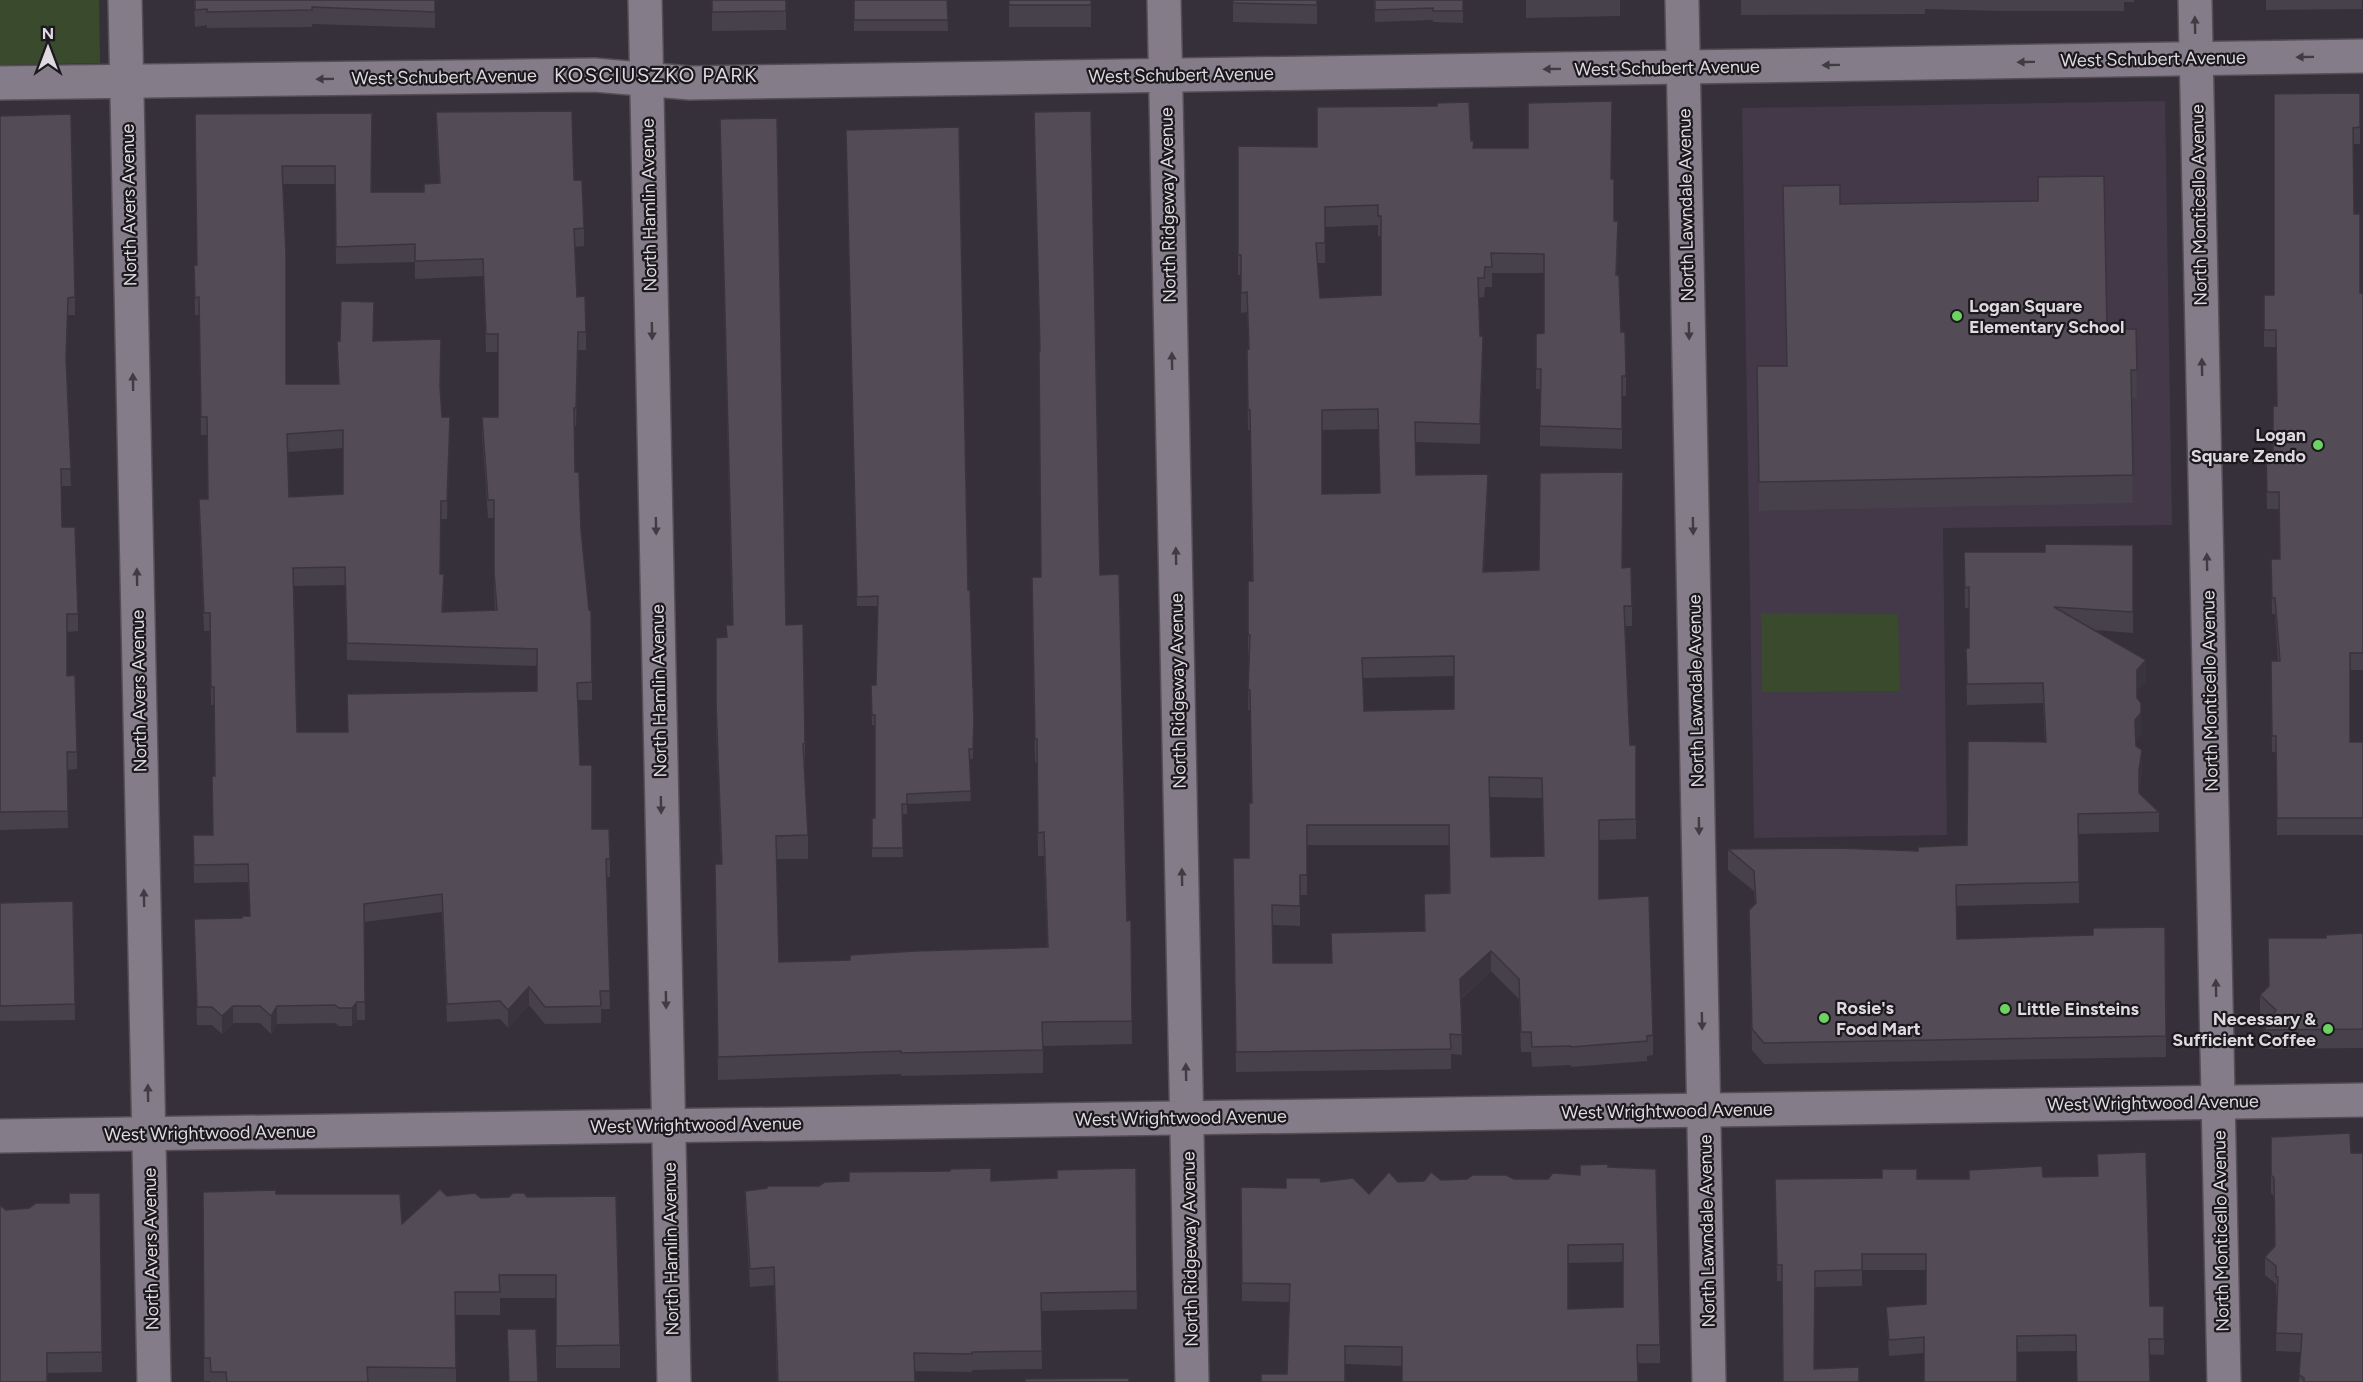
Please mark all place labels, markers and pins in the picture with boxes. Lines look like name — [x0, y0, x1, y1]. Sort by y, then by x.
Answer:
place label: Logan Square Elementary School — [1969, 295, 2124, 338]
marker: Logan Square Elementary School — [1950, 309, 1964, 323]
place label: Logan Square Zendo — [2191, 424, 2306, 467]
marker: Logan Square Zendo — [2311, 438, 2325, 452]
place label: Rosie's Food Mart — [1836, 997, 1921, 1040]
place label: Little Einsteins — [2017, 998, 2139, 1020]
marker: Little Einsteins — [1998, 1002, 2012, 1016]
place label: Necessary & Sufficient Coffee — [2172, 1008, 2316, 1051]
marker: Rosie's Food Mart — [1817, 1011, 1831, 1025]
marker: Necessary & Sufficient Coffee — [2321, 1022, 2335, 1036]

